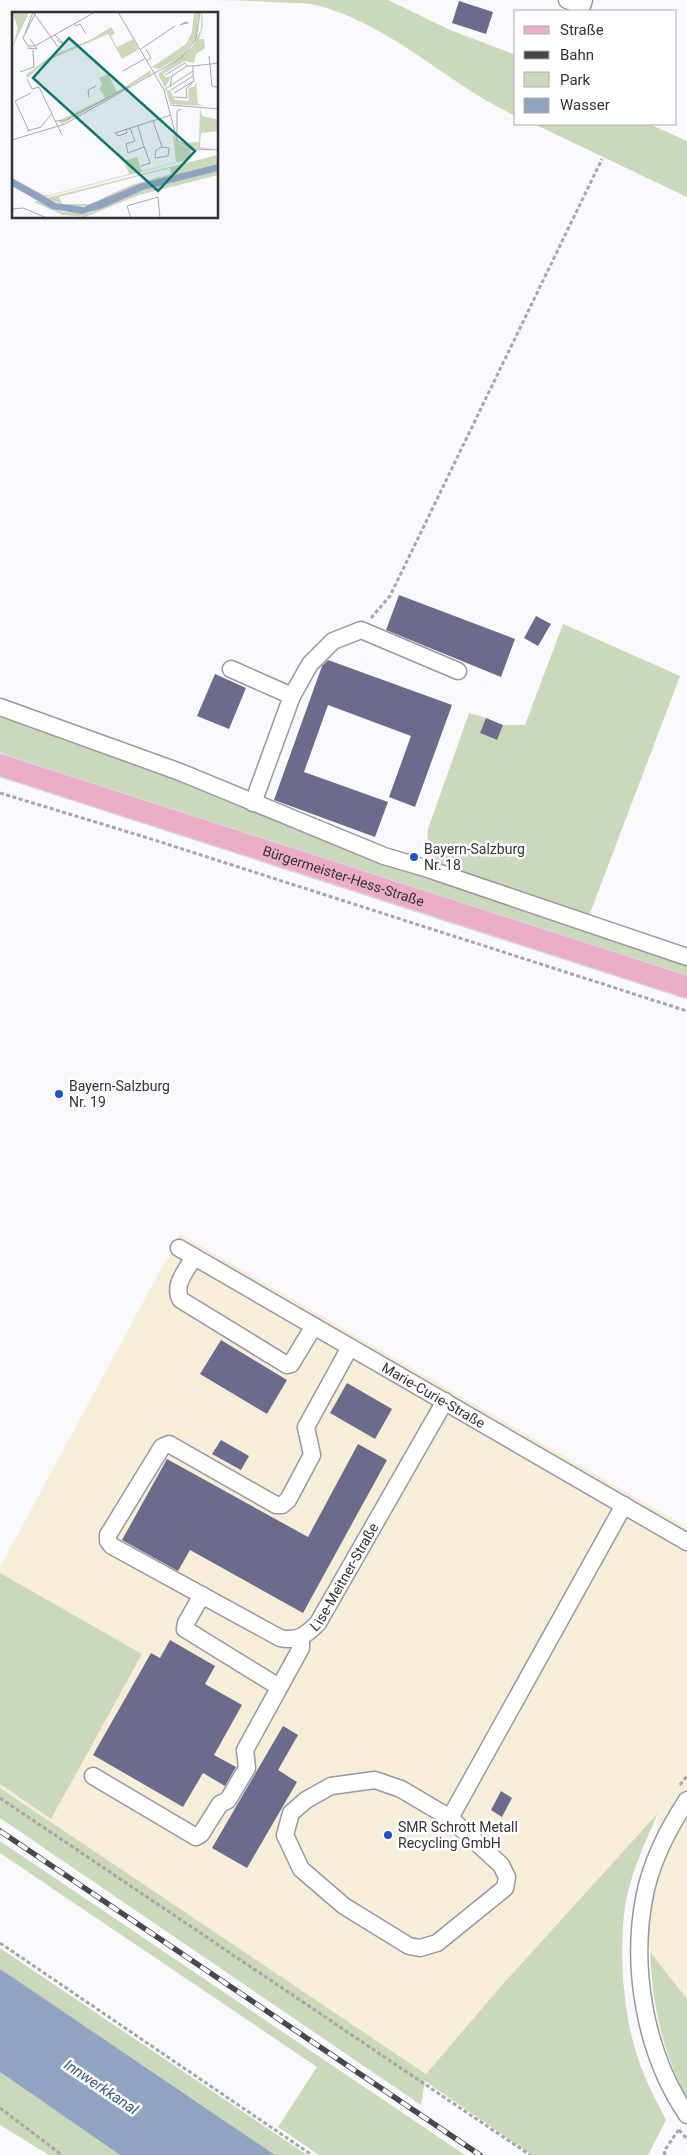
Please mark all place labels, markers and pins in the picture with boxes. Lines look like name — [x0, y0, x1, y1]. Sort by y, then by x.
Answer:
place label: Bayern-Salzburg Nr. 18 — [424, 841, 525, 873]
marker: Bayern-Salzburg Nr. 18 — [408, 851, 420, 863]
place label: Bayern-Salzburg Nr. 19 — [69, 1078, 170, 1110]
marker: Bayern-Salzburg Nr. 19 — [53, 1088, 65, 1100]
place label: SMR Schrott Metall Recycling GmbH — [398, 1819, 518, 1851]
marker: SMR Schrott Metall Recycling GmbH — [382, 1829, 394, 1841]

